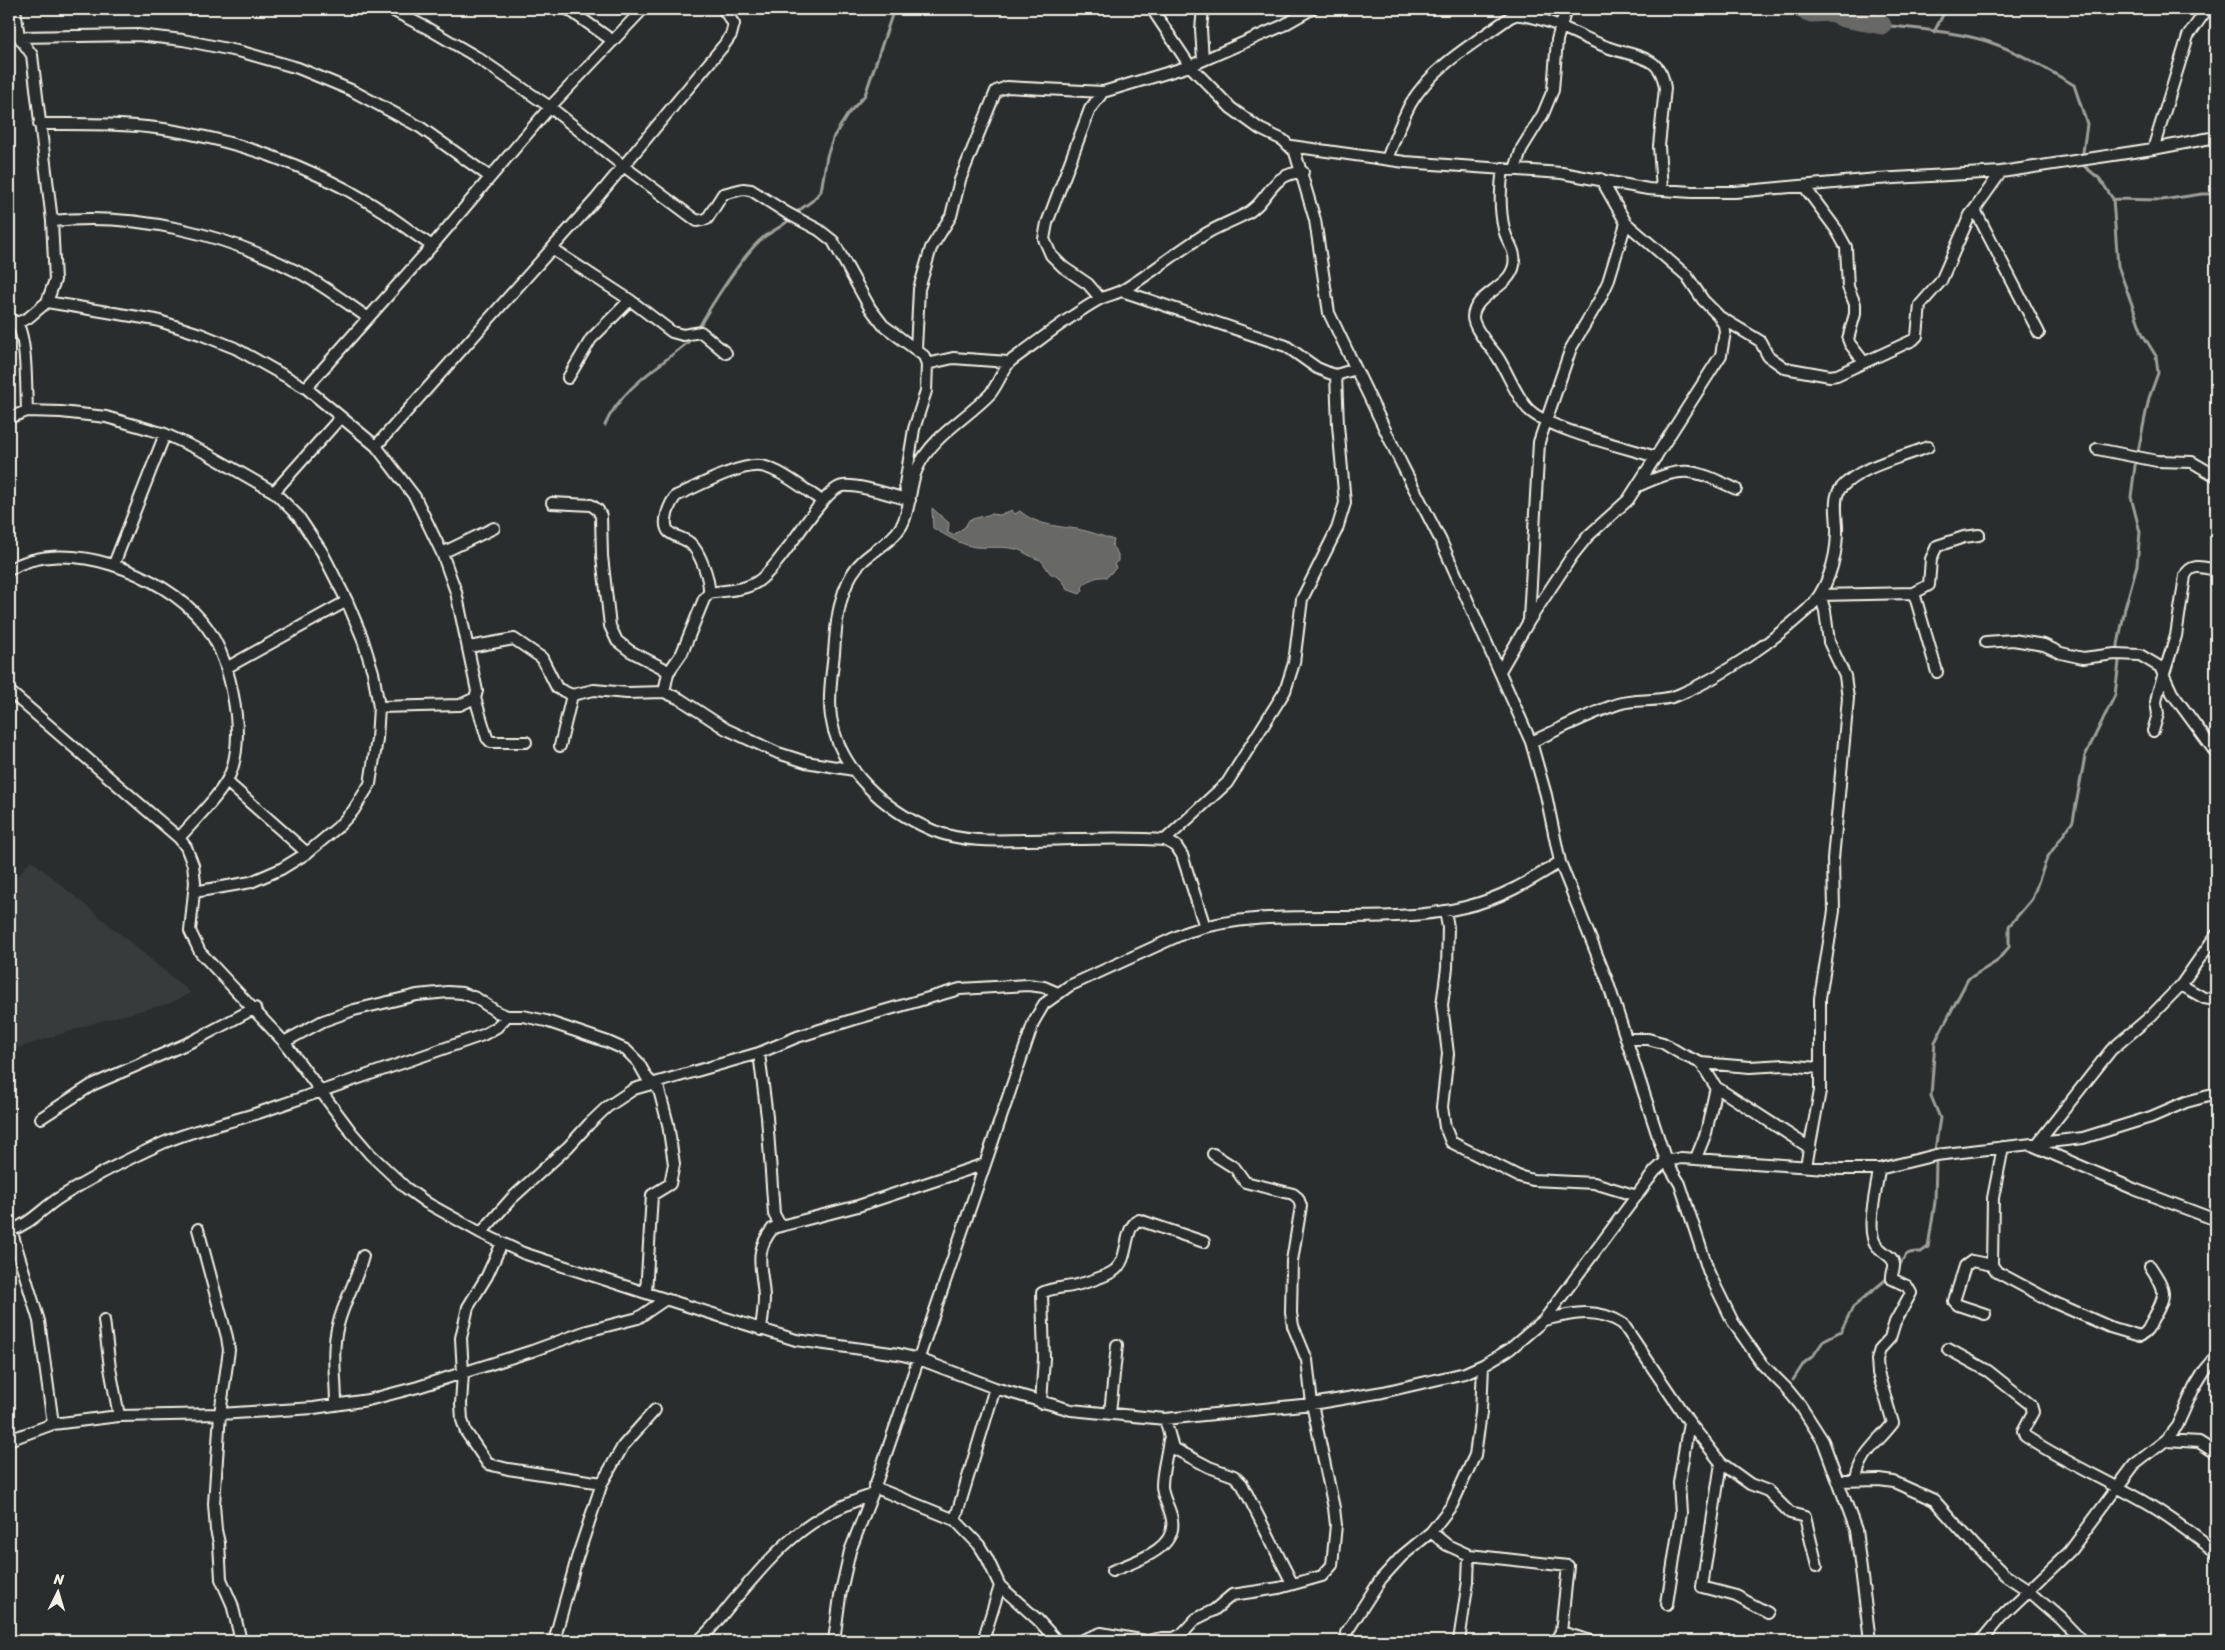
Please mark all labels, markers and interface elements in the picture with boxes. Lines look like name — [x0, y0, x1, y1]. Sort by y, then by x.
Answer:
text: N — [52, 1567, 65, 1592]
north arrow — [32, 1568, 82, 1618]

